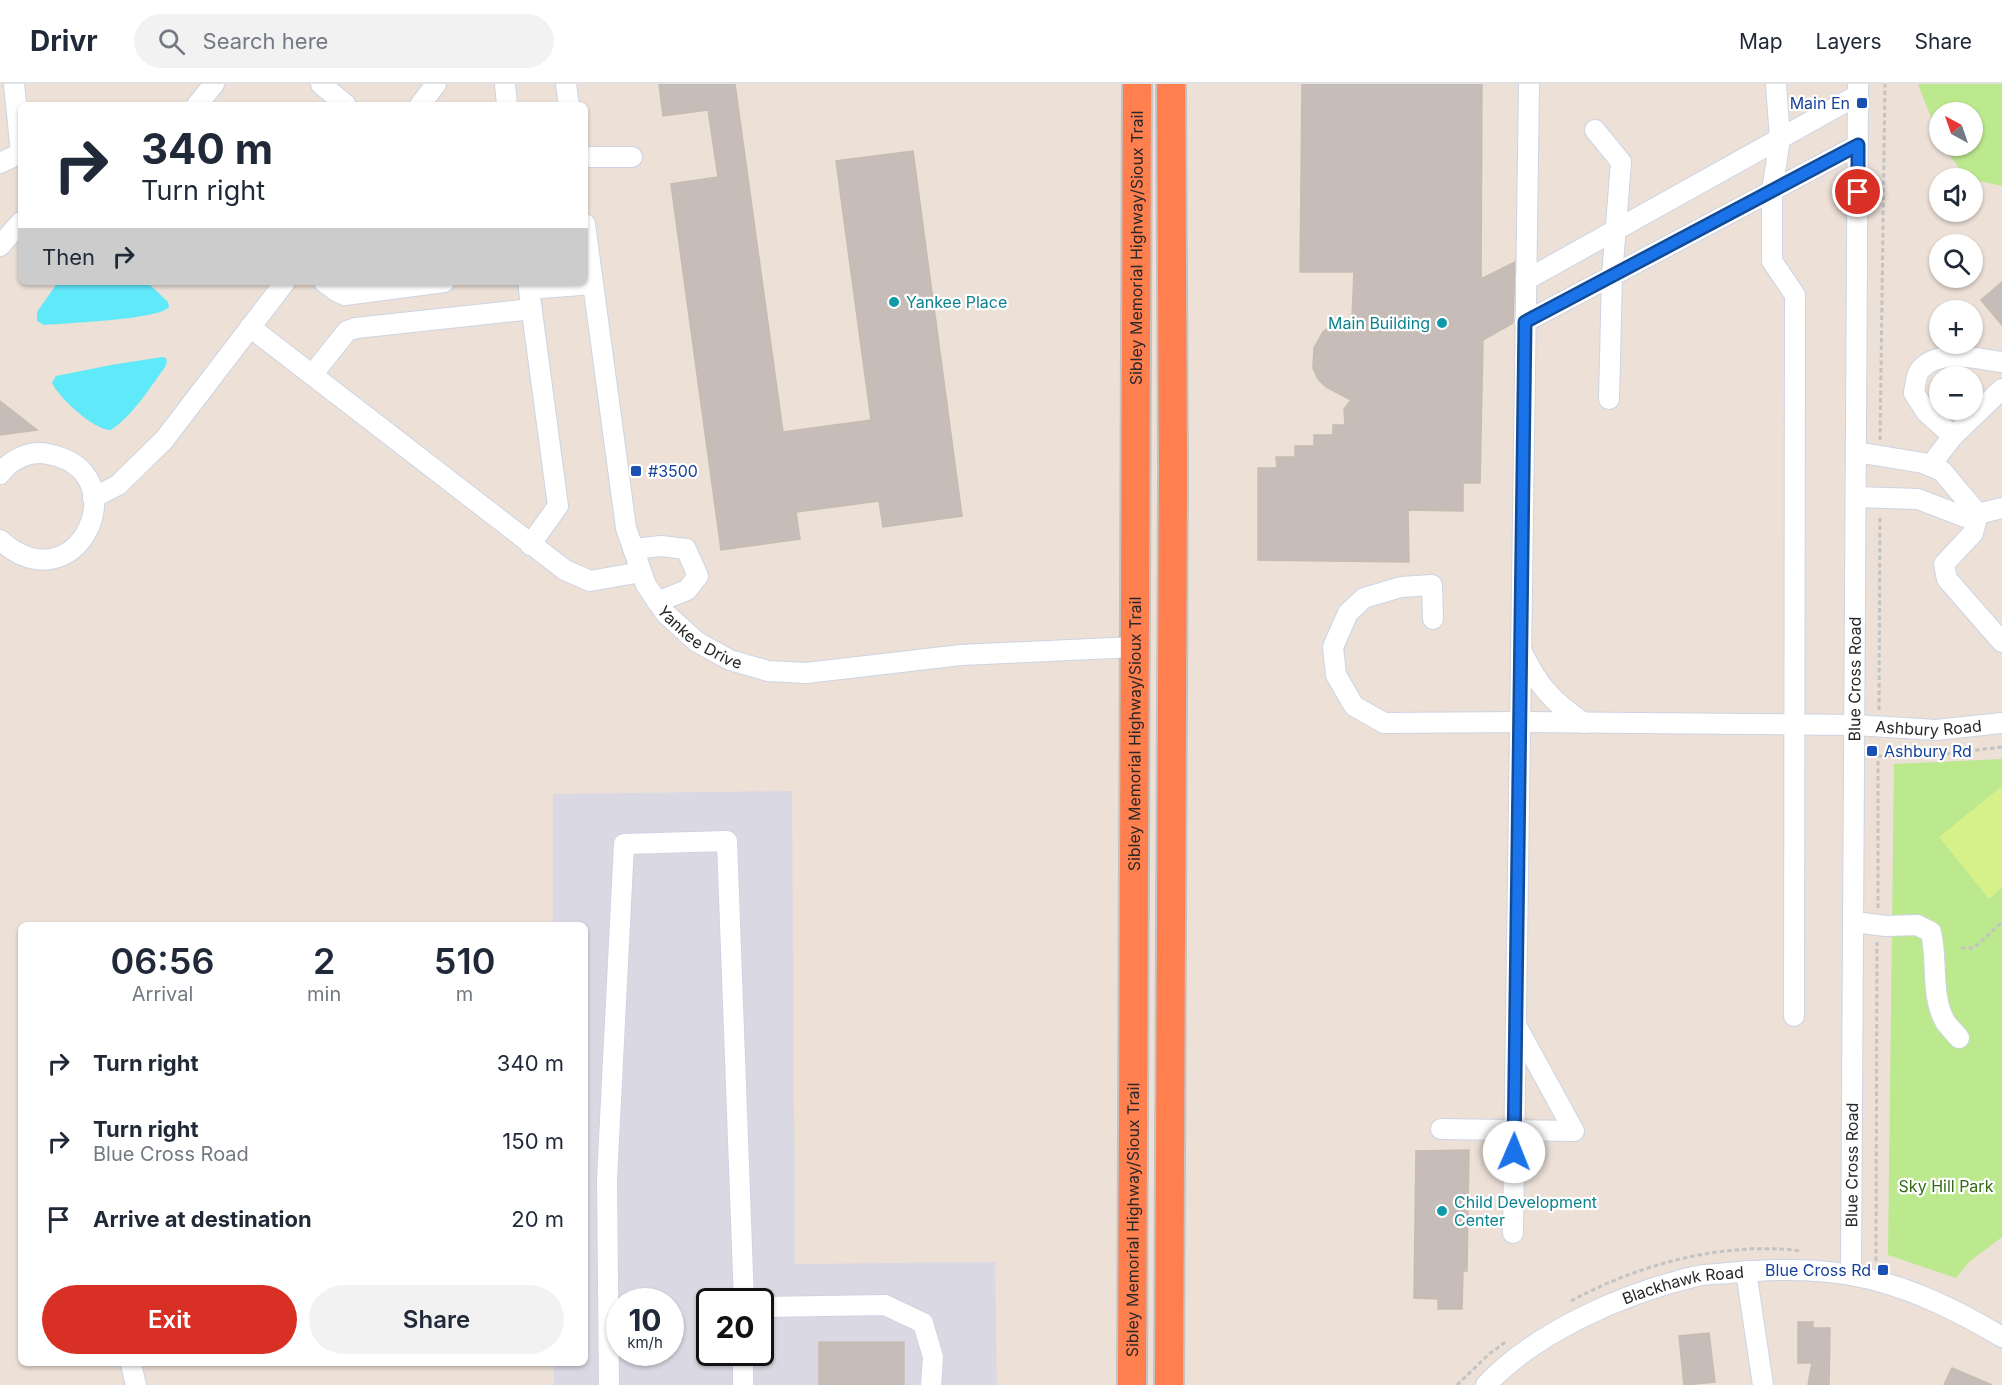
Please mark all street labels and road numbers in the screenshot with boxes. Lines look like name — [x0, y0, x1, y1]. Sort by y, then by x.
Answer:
street label: Sibley Memorial Highway/Sioux Trail — [1126, 111, 1147, 385]
street label: Sibley Memorial Highway/Sioux Trail — [1124, 597, 1145, 871]
street label: Yankee Drive — [653, 602, 744, 673]
street label: Blue Cross Road — [1844, 617, 1865, 741]
street label: Ashbury Road — [1875, 715, 1983, 740]
street label: Sibley Memorial Highway/Sioux Trail — [1122, 1083, 1143, 1357]
street label: Blue Cross Road — [1841, 1103, 1862, 1227]
street label: Blackhawk Road — [1619, 1262, 1745, 1309]

